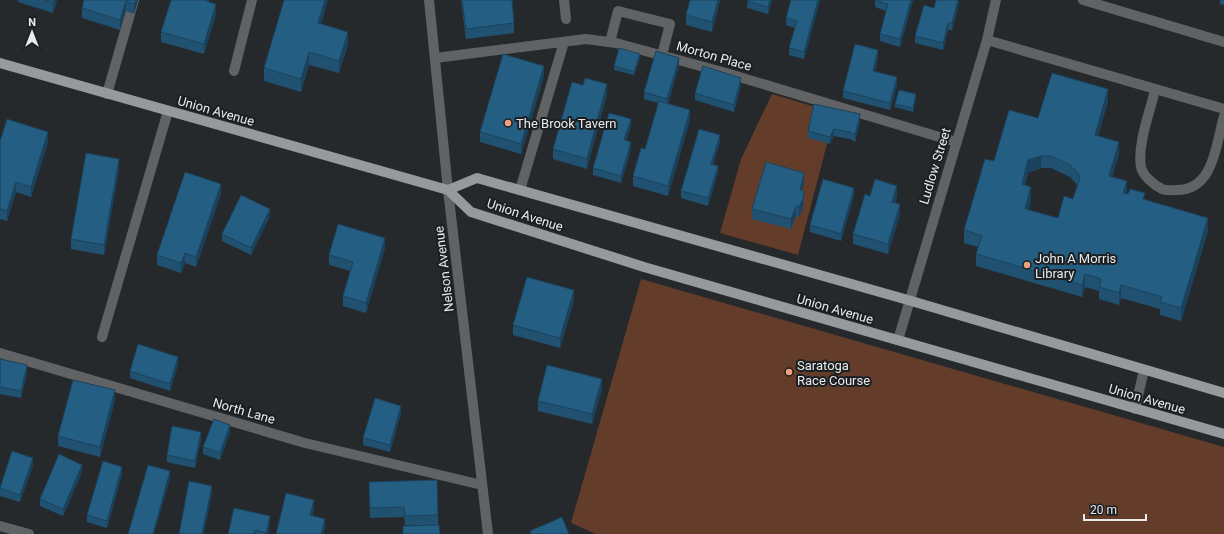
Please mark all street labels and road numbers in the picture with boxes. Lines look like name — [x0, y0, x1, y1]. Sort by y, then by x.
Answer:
street label: Morton Place — [675, 38, 753, 74]
street label: Union Avenue — [176, 93, 256, 129]
street label: Ludlow Street — [916, 126, 954, 206]
street label: Union Avenue — [485, 196, 565, 234]
street label: Nelson Avenue — [431, 225, 457, 313]
street label: Union Avenue — [795, 291, 875, 327]
street label: Union Avenue — [1107, 381, 1187, 417]
street label: North Lane — [211, 395, 277, 427]

